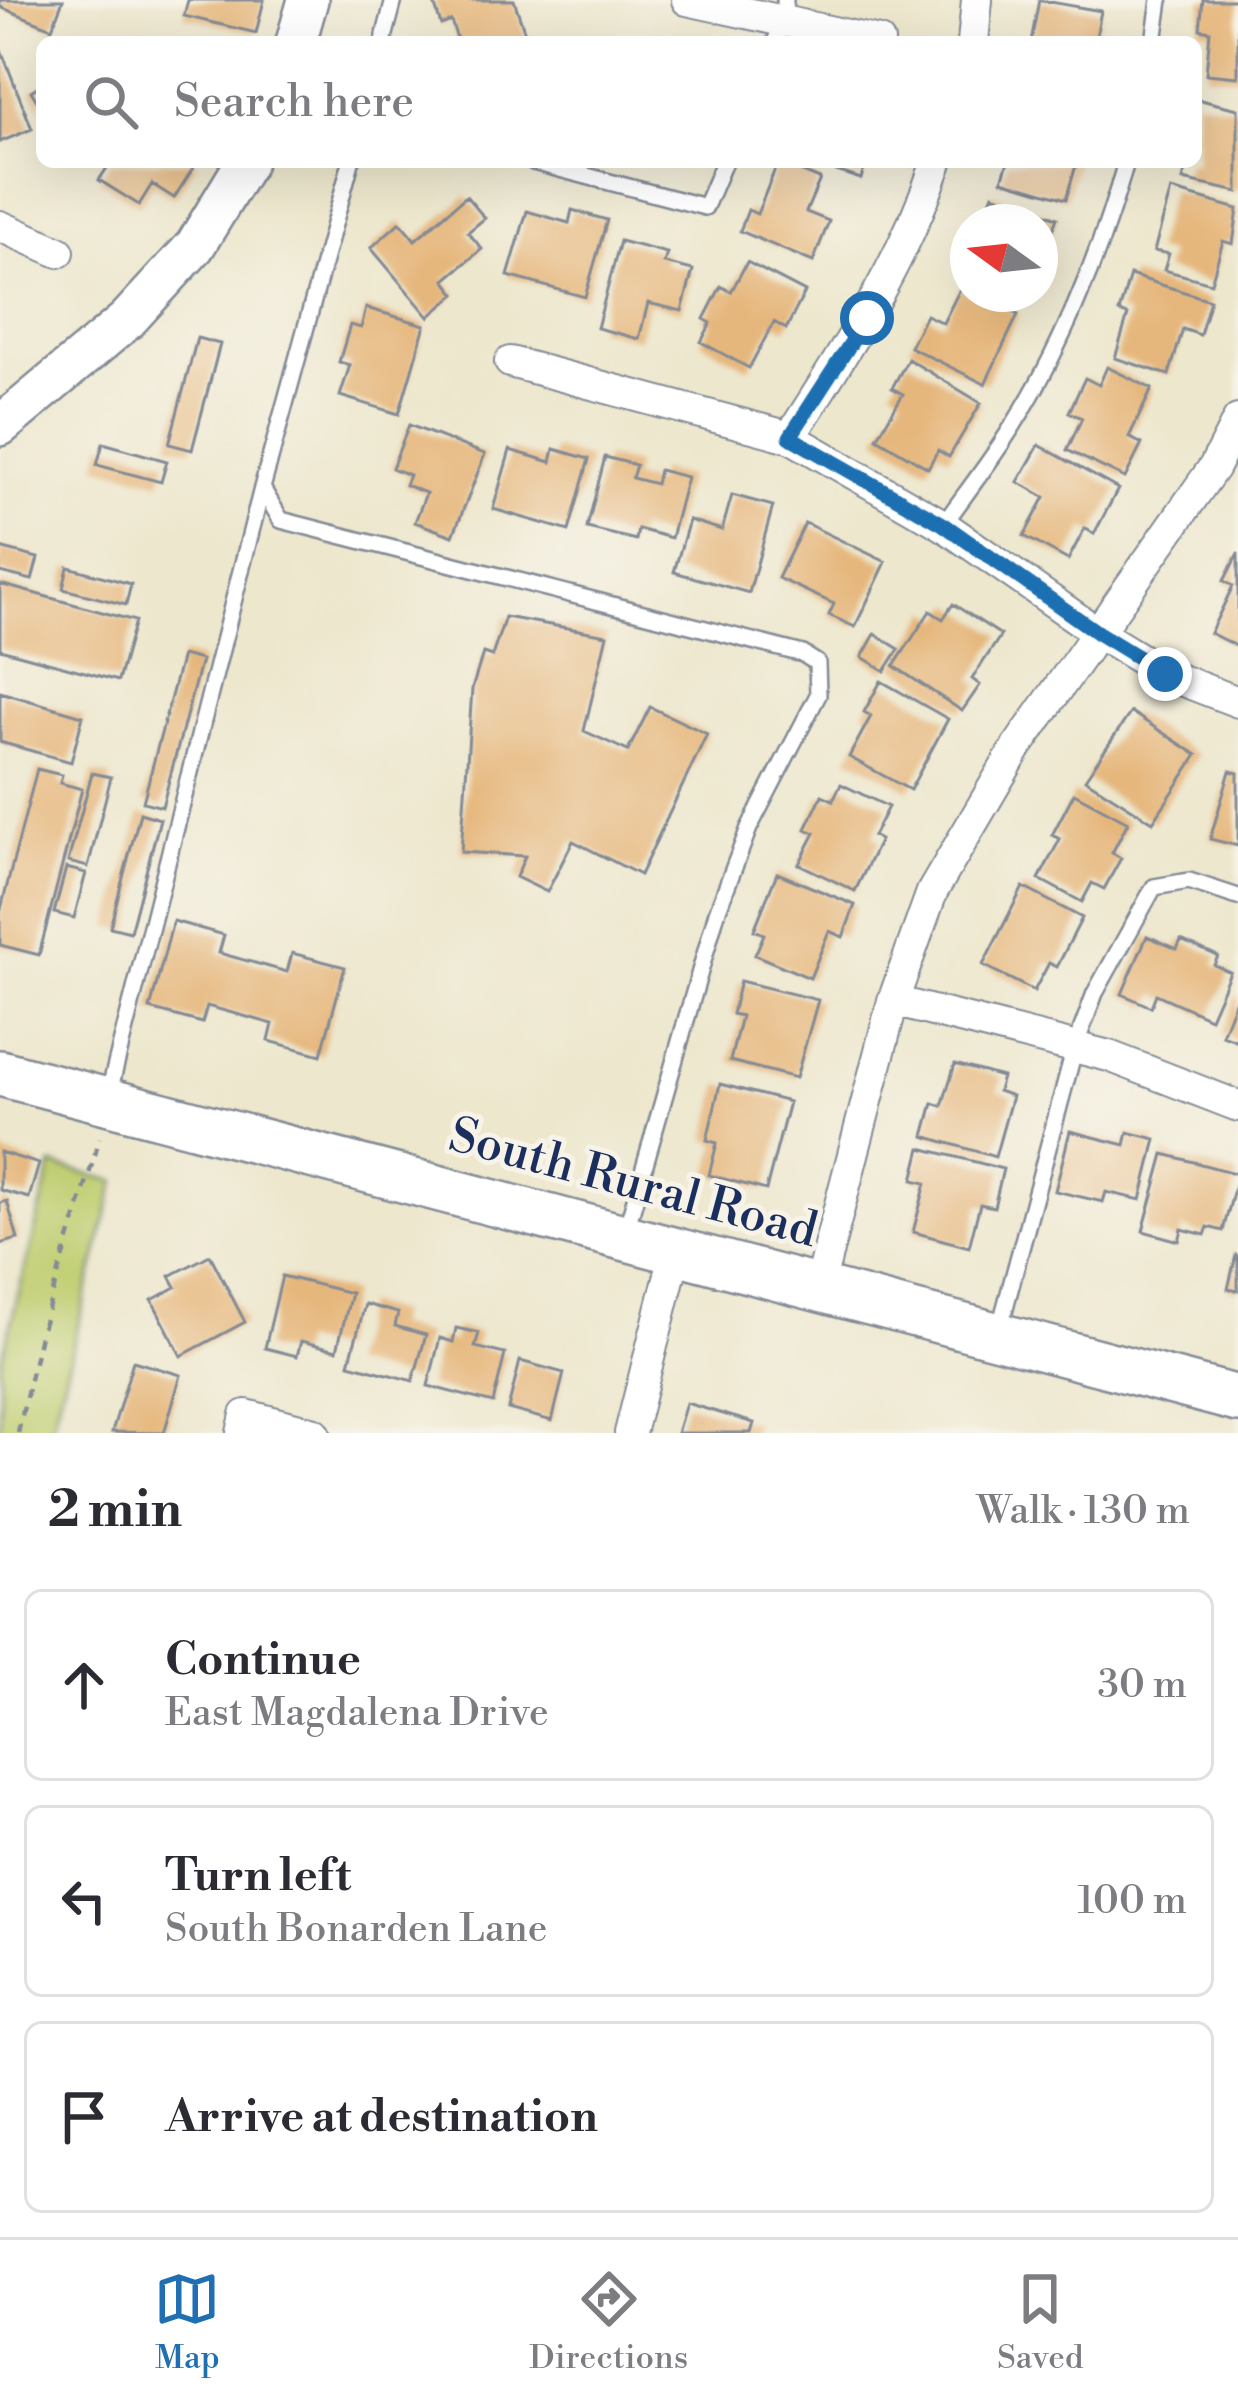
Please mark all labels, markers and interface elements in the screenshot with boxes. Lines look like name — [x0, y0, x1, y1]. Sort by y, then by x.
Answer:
search box — [36, 36, 1202, 168]
icon: search — [78, 69, 144, 135]
text: Search here — [174, 74, 414, 131]
north arrow — [950, 204, 1058, 312]
route start — [840, 291, 894, 345]
route end — [1138, 647, 1192, 701]
street label: South Rural Road — [442, 1106, 824, 1262]
text: 2 min — [48, 1479, 182, 1543]
text: Walk · 130 m — [977, 1487, 1190, 1536]
text: Continue — [165, 1632, 361, 1689]
icon: ahead — [51, 1652, 117, 1718]
text: 30 m — [1097, 1661, 1187, 1710]
text: East Magdalena Drive — [165, 1689, 549, 1738]
text: Turn left — [165, 1848, 351, 1905]
icon: left — [51, 1868, 117, 1934]
text: 100 m — [1078, 1877, 1187, 1926]
text: South Bonarden Lane — [165, 1905, 548, 1954]
icon: arrive — [51, 2084, 117, 2150]
text: Arrive at destination — [165, 2089, 598, 2146]
tab: Map — [154, 2266, 220, 2379]
tab: Directions — [529, 2266, 688, 2379]
tab: Saved — [997, 2266, 1084, 2379]

